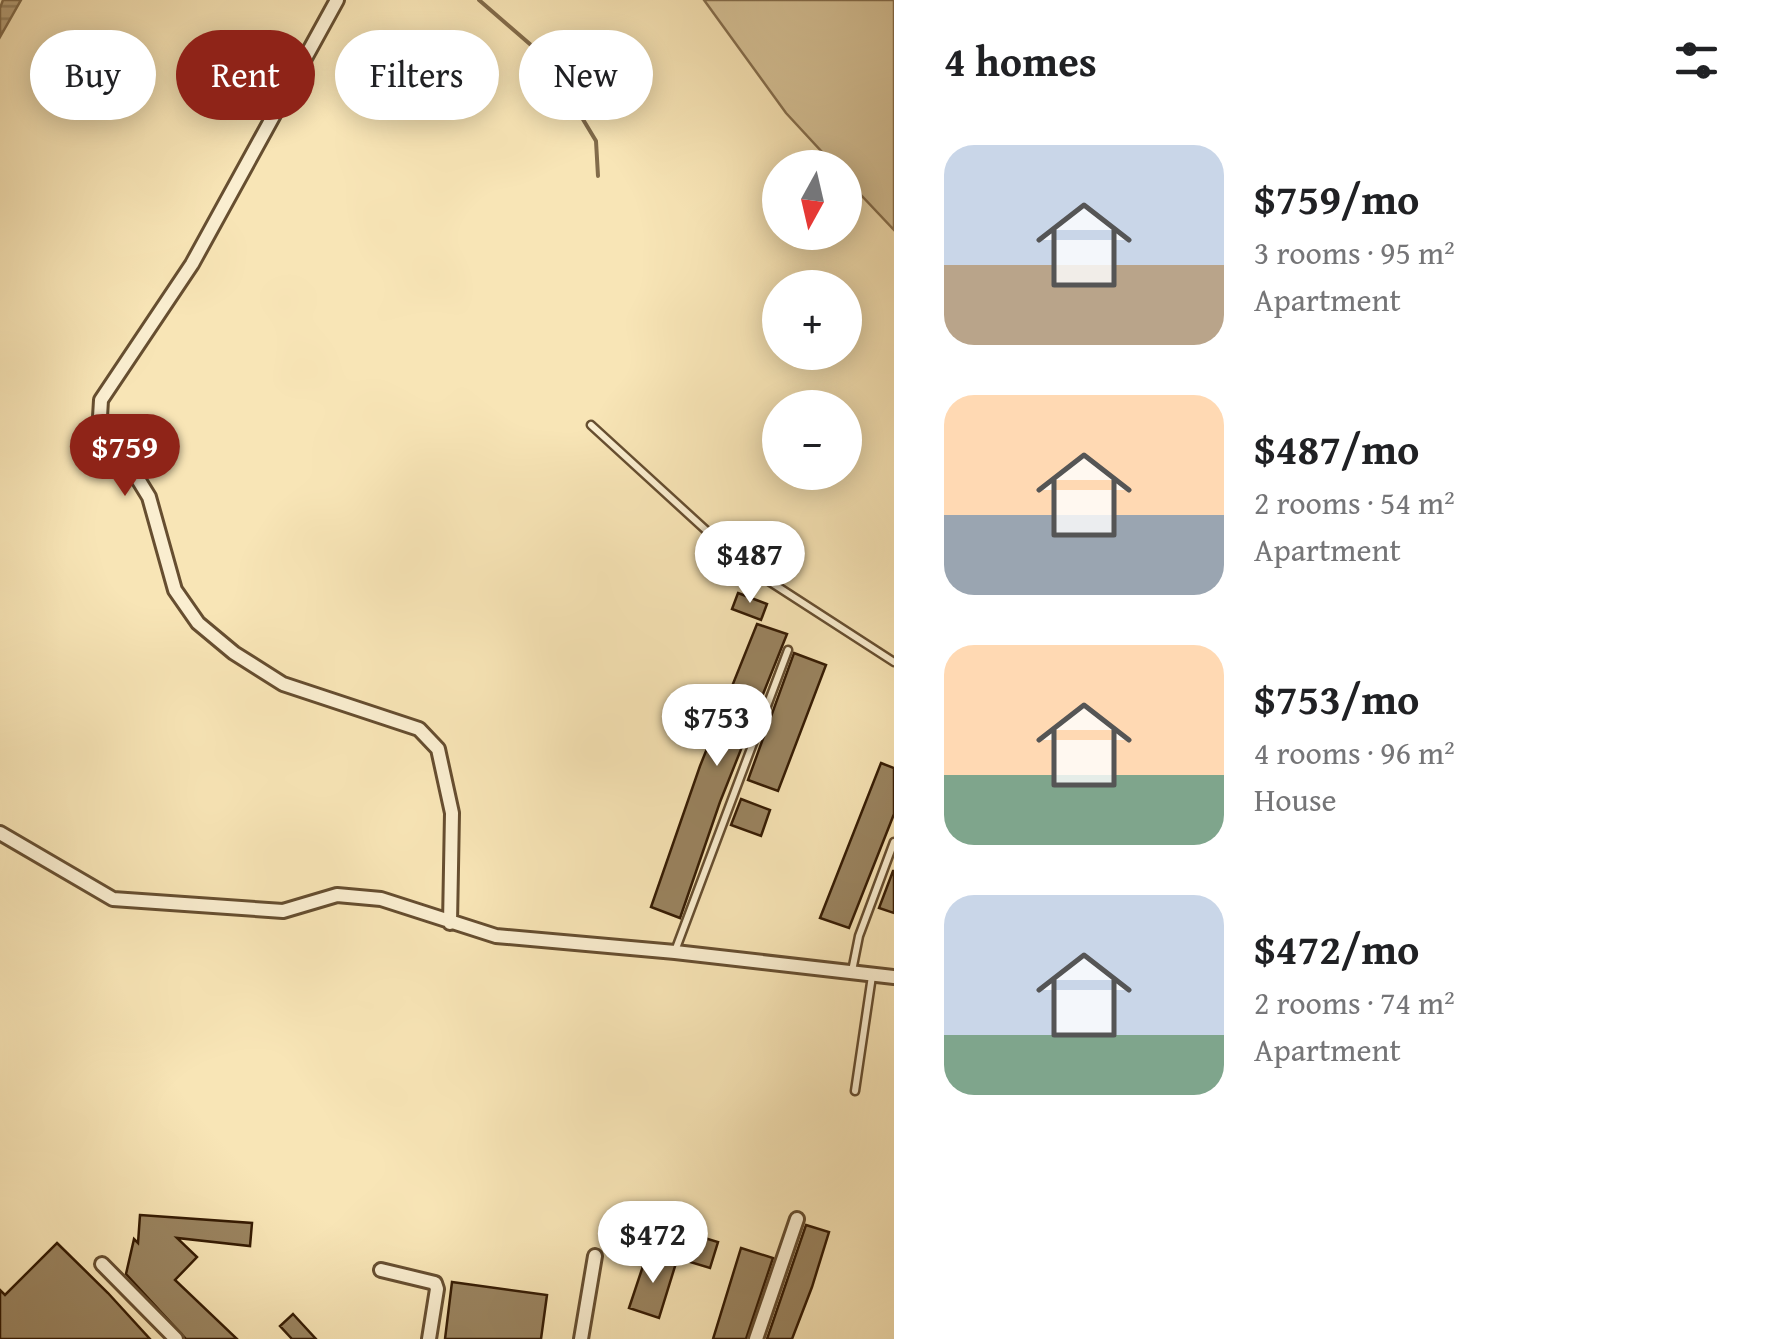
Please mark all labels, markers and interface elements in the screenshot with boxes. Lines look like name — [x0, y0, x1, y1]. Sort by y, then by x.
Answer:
chip: Buy — [30, 30, 156, 120]
chip: Rent — [176, 30, 315, 120]
chip: Filters — [335, 30, 499, 120]
chip: New — [519, 30, 653, 120]
text: 4 homes — [944, 30, 1097, 91]
icon: filters — [1669, 33, 1724, 88]
north arrow — [762, 150, 862, 250]
map controls — [762, 150, 862, 490]
text: $759/mo — [1254, 168, 1419, 229]
icon: home — [1024, 185, 1144, 305]
text: 3 rooms · 95 m² — [1254, 229, 1455, 276]
button: + — [762, 270, 862, 370]
text: Apartment — [1254, 276, 1401, 323]
button: − — [762, 390, 862, 490]
pin: $759 — [66, 414, 184, 499]
text: $487/mo — [1254, 418, 1419, 479]
text: $759 — [92, 423, 158, 470]
icon: home — [1024, 435, 1144, 555]
text: 2 rooms · 54 m² — [1254, 479, 1455, 526]
pin: $487 — [691, 521, 809, 606]
text: Apartment — [1254, 526, 1401, 573]
text: $487 — [717, 530, 783, 577]
text: $753/mo — [1254, 668, 1419, 729]
pin: $753 — [658, 684, 776, 769]
icon: home — [1024, 685, 1144, 805]
text: $753 — [684, 693, 750, 740]
text: 4 rooms · 96 m² — [1254, 729, 1455, 776]
text: House — [1254, 776, 1337, 823]
text: $472/mo — [1254, 918, 1419, 979]
icon: home — [1024, 935, 1144, 1055]
text: 2 rooms · 74 m² — [1254, 979, 1455, 1026]
text: Apartment — [1254, 1026, 1401, 1073]
pin: $472 — [594, 1201, 712, 1286]
text: $472 — [620, 1210, 686, 1257]

